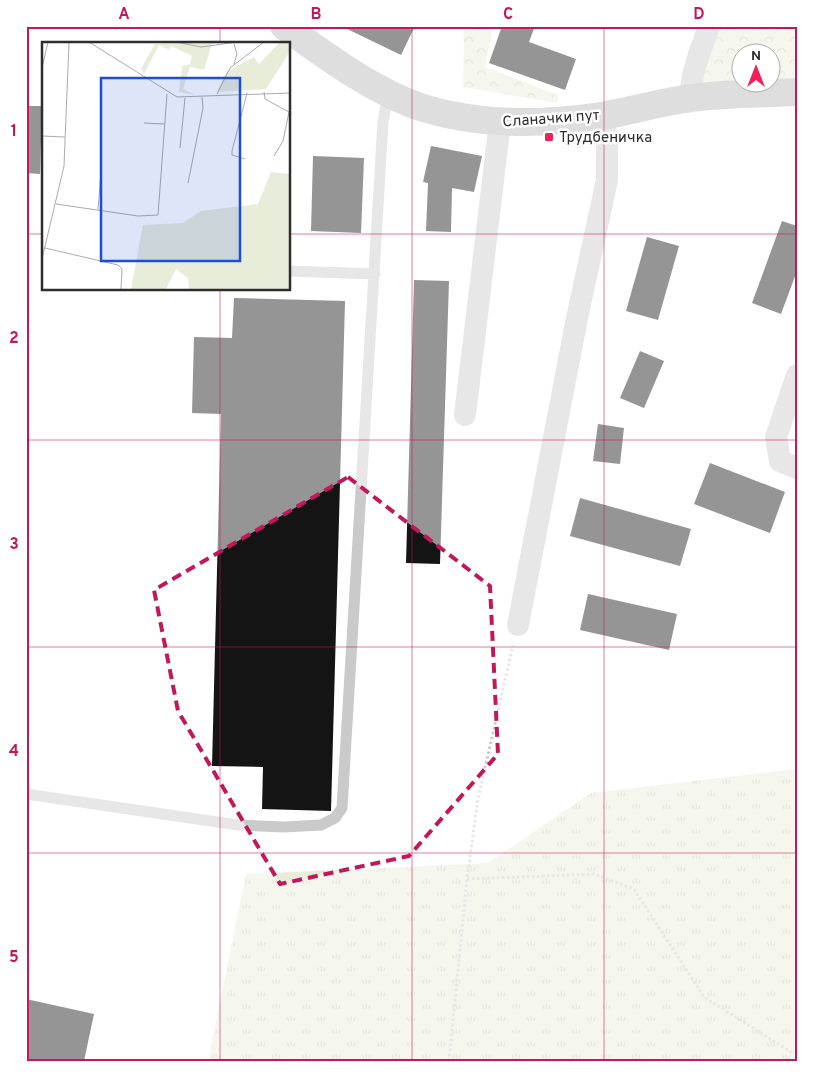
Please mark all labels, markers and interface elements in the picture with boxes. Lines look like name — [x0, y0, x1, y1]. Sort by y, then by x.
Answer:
text: A — [118, 5, 130, 25]
text: B — [310, 5, 322, 25]
text: C — [503, 5, 513, 25]
text: D — [693, 5, 705, 25]
inset map — [42, 42, 290, 290]
north arrow — [730, 42, 780, 92]
text: N — [751, 48, 761, 65]
street label: Сланачки пут — [502, 107, 601, 132]
text: 1 — [11, 122, 17, 142]
place label: Трудбеничка — [559, 129, 652, 148]
marker: Трудбеничка — [543, 131, 555, 143]
text: 2 — [9, 329, 19, 349]
text: 3 — [9, 535, 19, 555]
text: 4 — [9, 742, 19, 762]
text: 5 — [9, 948, 19, 968]

